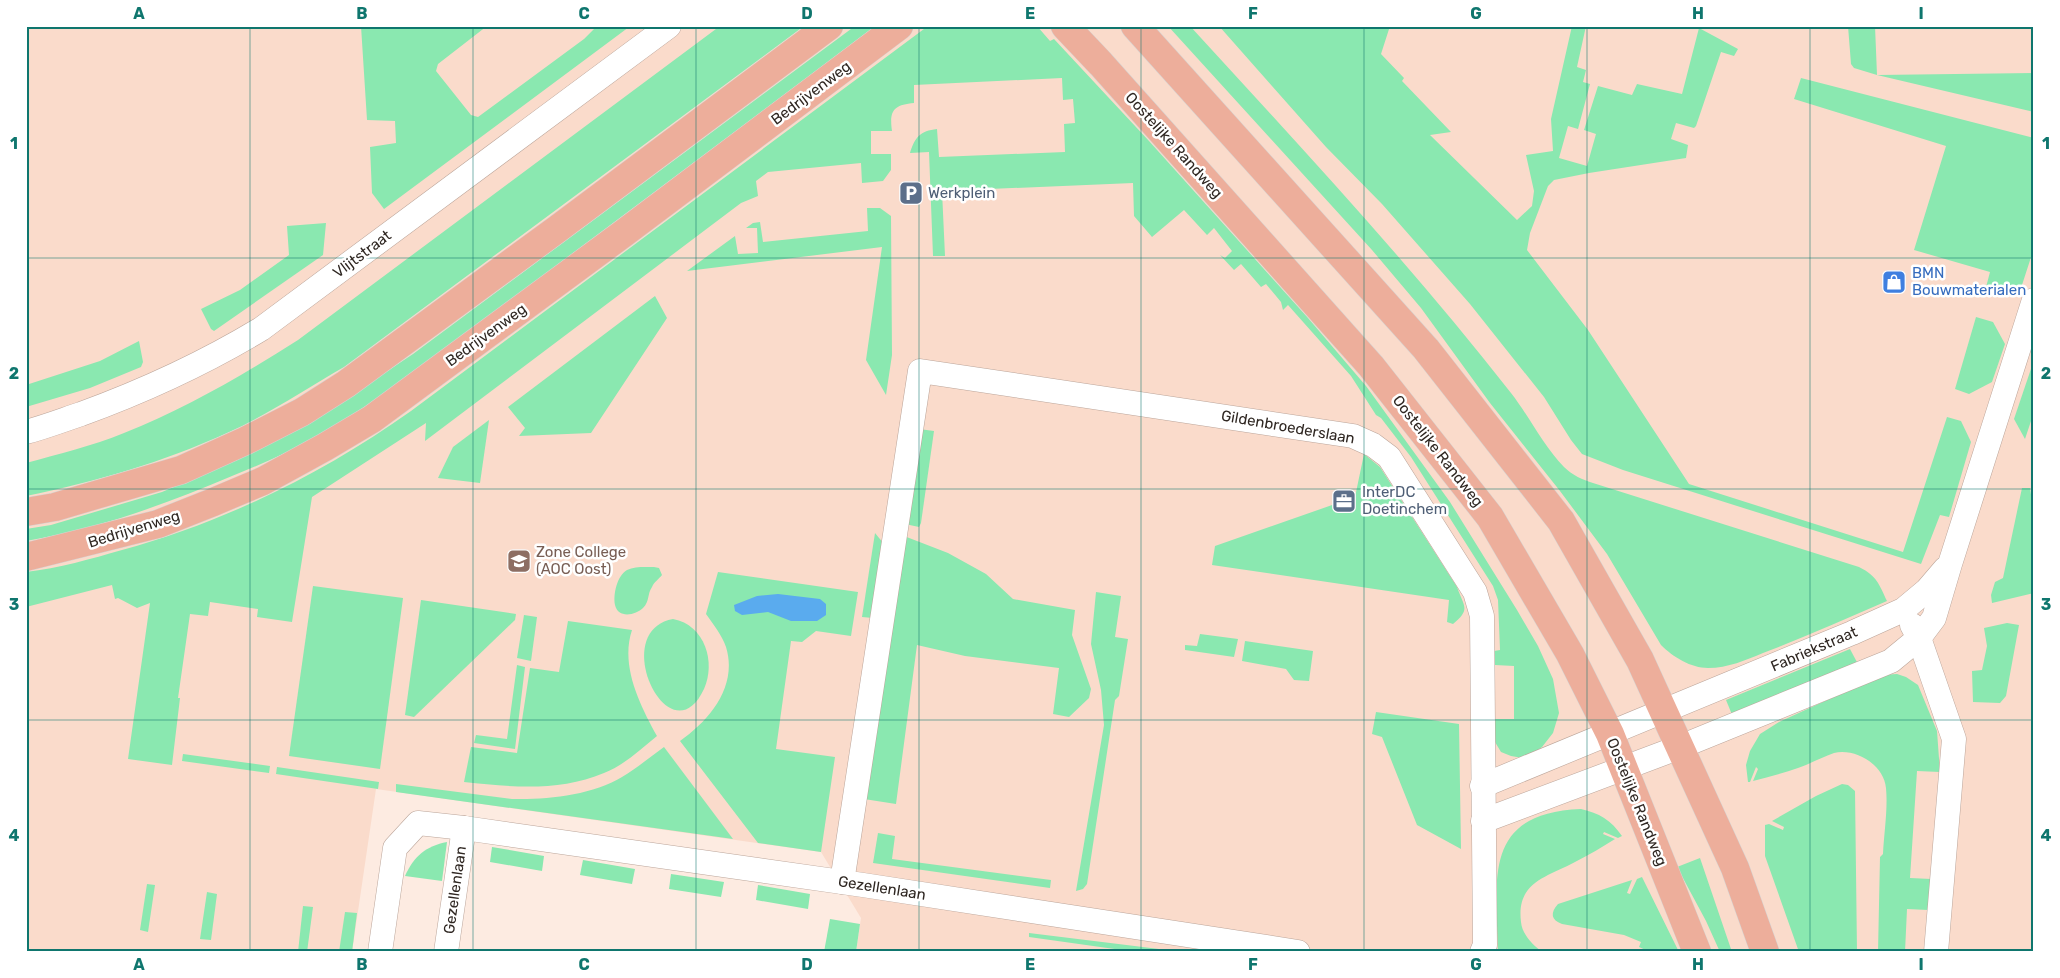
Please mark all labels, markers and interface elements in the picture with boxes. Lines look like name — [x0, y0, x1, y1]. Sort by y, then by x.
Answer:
text: A — [133, 4, 145, 23]
text: B — [356, 4, 368, 23]
text: C — [578, 4, 590, 23]
text: D — [801, 4, 813, 23]
text: E — [1025, 4, 1035, 23]
text: F — [1248, 4, 1258, 23]
text: G — [1470, 4, 1482, 23]
text: H — [1692, 4, 1704, 23]
text: I — [1918, 4, 1924, 23]
street label: Bedrijvenweg — [768, 57, 854, 129]
street label: Oostelijke Randweg — [1122, 88, 1226, 202]
text: 1 — [10, 134, 18, 153]
text: 1 — [2042, 134, 2050, 153]
parking icon: Werkplein — [898, 180, 924, 206]
place label: Werkplein — [928, 184, 995, 202]
street label: Vlijtstraat — [329, 226, 395, 282]
place label: BMN Bouwmaterialen — [1912, 264, 2026, 299]
shop icon: BMN Bouwmaterialen — [1881, 269, 1907, 295]
street label: Bedrijvenweg — [442, 300, 530, 370]
text: 2 — [9, 364, 19, 383]
text: 2 — [2041, 364, 2051, 383]
street label: Oostelijke Randweg — [1389, 392, 1487, 510]
street label: Gildenbroederslaan — [1220, 406, 1356, 448]
place label: InterDC Doetinchem — [1362, 483, 1447, 518]
office icon: InterDC Doetinchem — [1331, 488, 1357, 514]
street label: Bedrijvenweg — [86, 506, 182, 552]
place label: Zone College (AOC Oost) — [536, 543, 626, 578]
school or university icon: Zone College (AOC Oost) — [506, 548, 532, 574]
text: 3 — [9, 595, 19, 614]
text: 3 — [2041, 595, 2051, 614]
street label: Fabriekstraat — [1768, 623, 1860, 675]
street label: Oostelijke Randweg — [1603, 735, 1671, 869]
text: 4 — [9, 826, 20, 845]
text: 4 — [2041, 826, 2052, 845]
street label: Gezellenlaan — [440, 845, 470, 935]
street label: Gezellenlaan — [837, 872, 927, 904]
text: A — [133, 955, 145, 974]
text: B — [356, 955, 368, 974]
text: C — [578, 955, 590, 974]
text: D — [801, 955, 813, 974]
text: E — [1025, 955, 1035, 974]
text: F — [1248, 955, 1258, 974]
text: G — [1470, 955, 1482, 974]
text: H — [1692, 955, 1704, 974]
text: I — [1918, 955, 1924, 974]

